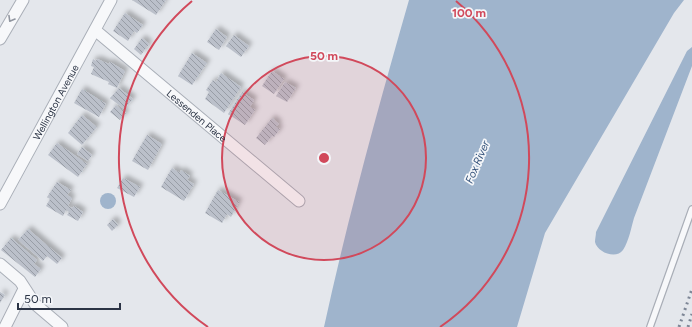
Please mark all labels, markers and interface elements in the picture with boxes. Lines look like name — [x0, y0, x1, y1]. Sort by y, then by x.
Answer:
text: 100 m — [452, 6, 486, 20]
one-way arrow — [9, 15, 16, 22]
text: 50 m — [310, 49, 338, 63]
street label: Wellington Avenue — [30, 62, 82, 143]
street label: Lessenden Place — [164, 87, 230, 145]
water label: Fox River — [463, 138, 493, 185]
centre of rings — [317, 151, 331, 165]
scale bar — [18, 285, 120, 311]
text: 50 m — [24, 292, 52, 306]

